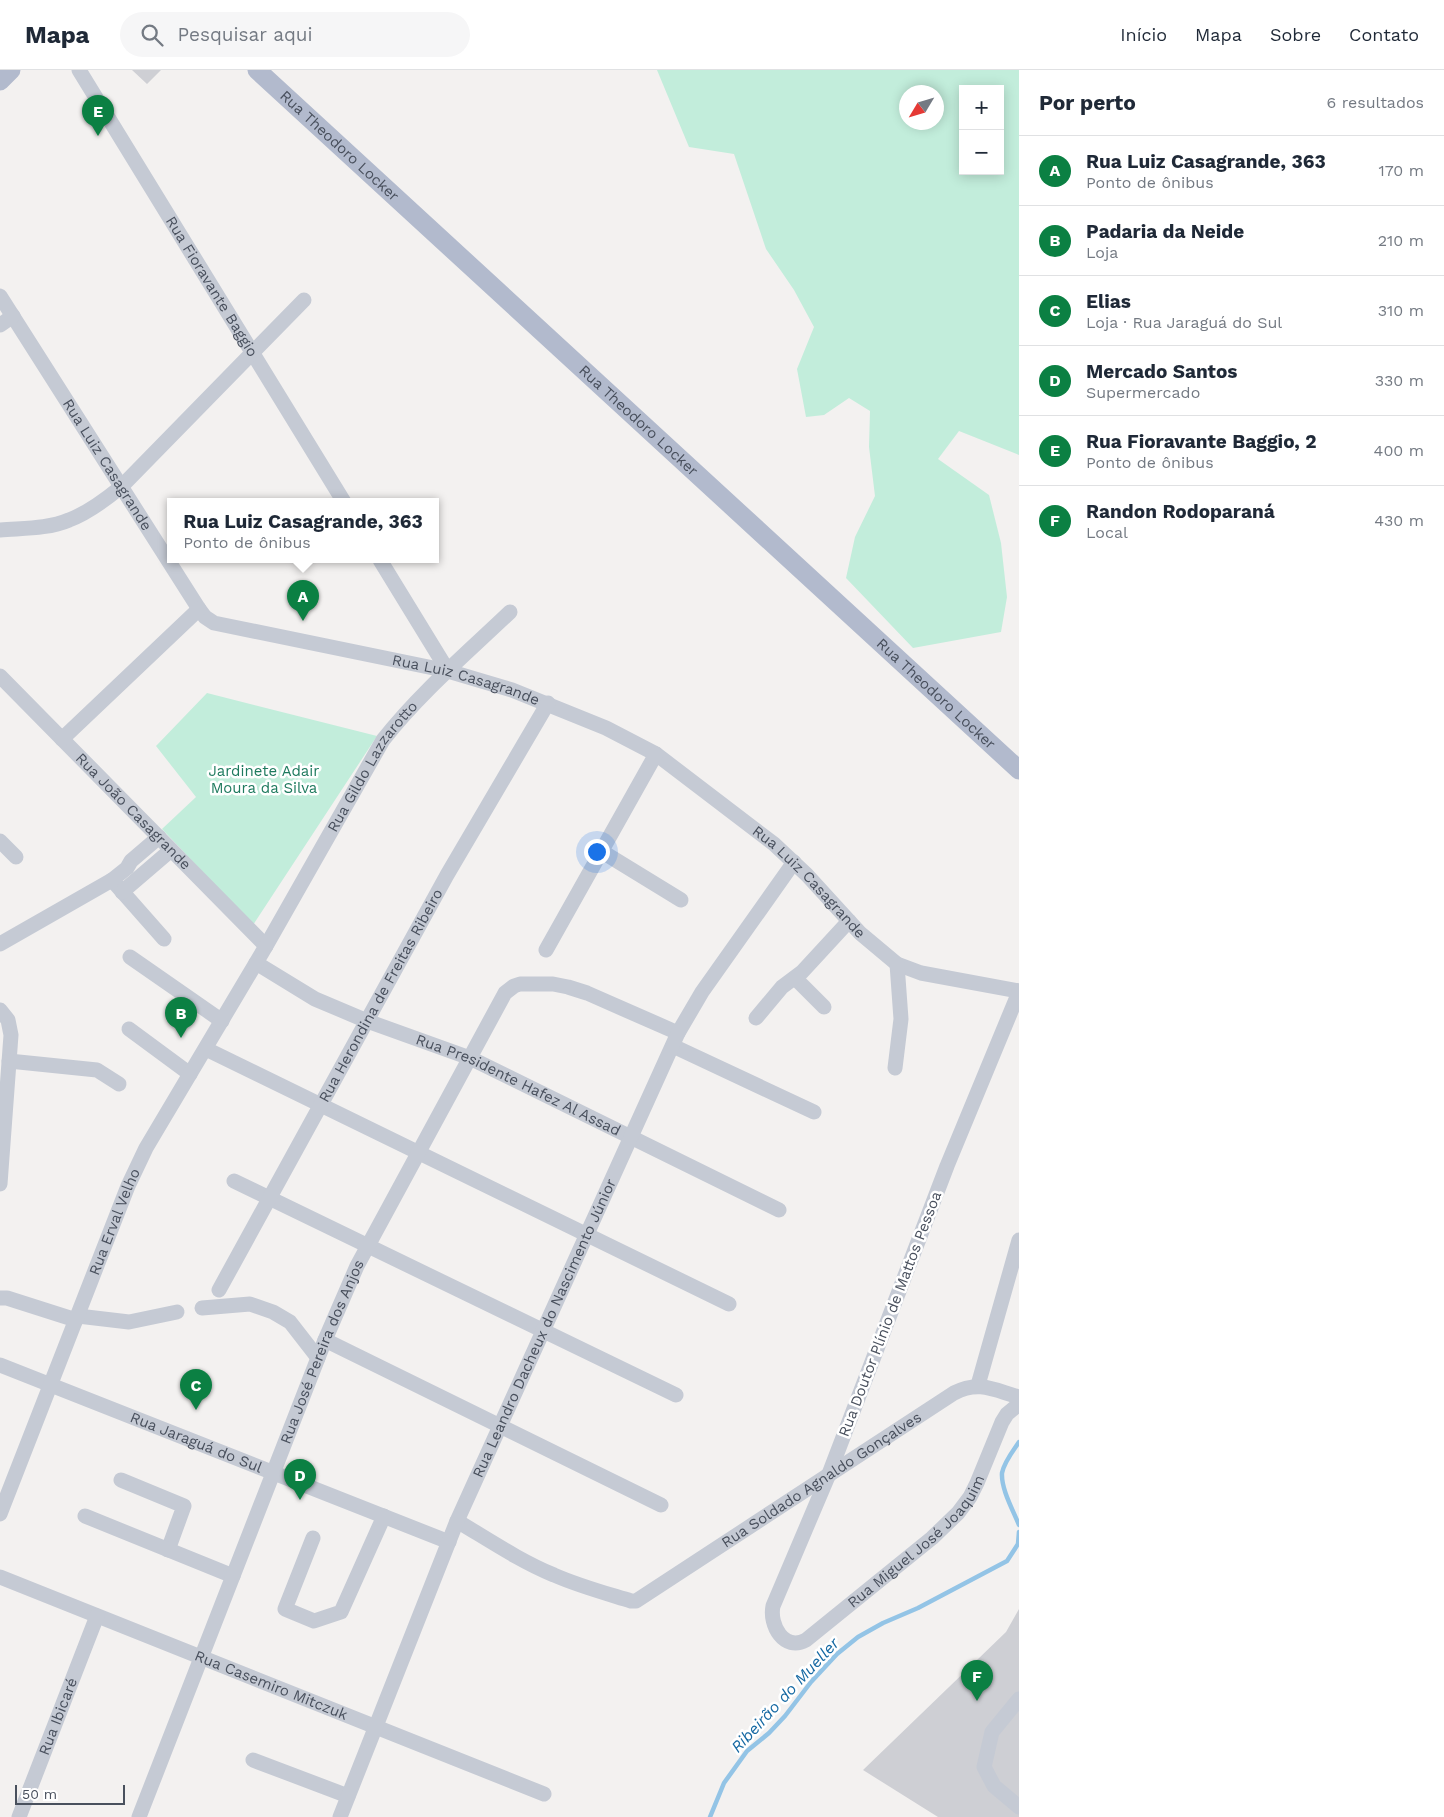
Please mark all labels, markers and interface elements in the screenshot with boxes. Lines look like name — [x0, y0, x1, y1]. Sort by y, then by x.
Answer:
search box — [120, 12, 470, 57]
text: Mapa — [25, 21, 90, 49]
icon: search — [138, 21, 166, 49]
text: Pesquisar aqui — [178, 23, 313, 46]
text: Início — [1120, 24, 1167, 45]
text: Mapa — [1195, 24, 1242, 45]
text: Sobre — [1270, 24, 1321, 45]
text: Contato — [1349, 24, 1419, 45]
north arrow — [899, 85, 944, 130]
map controls — [959, 85, 1004, 175]
button: + — [959, 85, 1004, 130]
street label: Rua Theodoro Locker — [276, 87, 403, 205]
text: Por perto — [1039, 90, 1136, 115]
text: 6 resultados — [1327, 93, 1424, 112]
pin: E — [82, 95, 114, 136]
button: − — [959, 130, 1004, 175]
text: Rua Luiz Casagrande, 363 — [1086, 150, 1326, 173]
text: A — [1050, 161, 1060, 180]
text: 170 m — [1378, 161, 1424, 180]
text: Ponto de ônibus — [1086, 173, 1214, 192]
street label: Rua Fioravante Baggio — [162, 213, 262, 360]
text: Padaria da Neide — [1086, 220, 1244, 243]
text: B — [1050, 231, 1060, 250]
text: 210 m — [1378, 231, 1424, 250]
text: Loja — [1086, 243, 1118, 262]
text: Elias — [1086, 290, 1131, 313]
text: C — [1050, 301, 1060, 320]
text: 310 m — [1378, 301, 1424, 320]
text: Loja · Rua Jaraguá do Sul — [1086, 313, 1282, 332]
text: Mercado Santos — [1086, 360, 1237, 383]
street label: Rua Theodoro Locker — [575, 361, 702, 480]
text: D — [1049, 371, 1061, 390]
text: 330 m — [1375, 371, 1424, 390]
text: Supermercado — [1086, 383, 1200, 402]
street label: Rua Luiz Casagrande — [59, 396, 156, 534]
text: Rua Fioravante Baggio, 2 — [1086, 430, 1317, 453]
text: E — [1050, 441, 1060, 460]
text: 400 m — [1374, 441, 1424, 460]
text: Ponto de ônibus — [1086, 453, 1214, 472]
popup — [167, 498, 439, 563]
text: Randon Rodoparaná — [1086, 500, 1275, 523]
text: Rua Luiz Casagrande, 363 — [183, 510, 423, 533]
text: F — [1050, 511, 1060, 530]
text: 430 m — [1374, 511, 1424, 530]
text: Local — [1086, 523, 1128, 542]
text: Ponto de ônibus — [183, 533, 311, 552]
pin: A — [287, 580, 319, 621]
street label: Rua Theodoro Locker — [873, 635, 999, 753]
street label: Rua Luiz Casagrande — [390, 651, 542, 709]
street label: Rua Gildo Lazzarotto — [324, 697, 421, 835]
street label: Rua João Casagrande — [72, 749, 195, 874]
park label: Jardinete Adair Moura da Silva — [209, 762, 319, 797]
street label: Rua Luiz Casagrande — [749, 822, 869, 942]
your location — [584, 839, 610, 865]
street label: Rua Herondina de Freitas Ribeiro — [315, 886, 447, 1105]
pin: B — [165, 997, 197, 1038]
street label: Rua Presidente Hafez Al Assad — [413, 1030, 624, 1140]
street label: Rua Erval Velho — [85, 1165, 144, 1278]
street label: Rua Leandro Dacheux do Nascimento Júnior — [469, 1176, 620, 1480]
street label: Rua Doutor Plínio de Mattos Pessoa — [835, 1188, 945, 1439]
street label: Rua José Pereira dos Anjos — [276, 1256, 368, 1446]
pin: C — [180, 1369, 212, 1410]
street label: Rua Jaraguá do Sul — [128, 1408, 265, 1477]
street label: Rua Soldado Agnaldo Gonçalves — [718, 1408, 925, 1552]
pin: D — [284, 1459, 316, 1500]
street label: Rua Miguel José Joaquim — [844, 1472, 988, 1612]
water label: Ribeirão do Mueller — [727, 1633, 844, 1756]
street label: Rua Casemiro Mitczuk — [192, 1647, 351, 1724]
pin: F — [961, 1660, 993, 1701]
street label: Rua Ibicaré — [35, 1675, 81, 1758]
scale bar — [15, 1782, 125, 1805]
text: 50 m — [22, 1786, 57, 1802]

